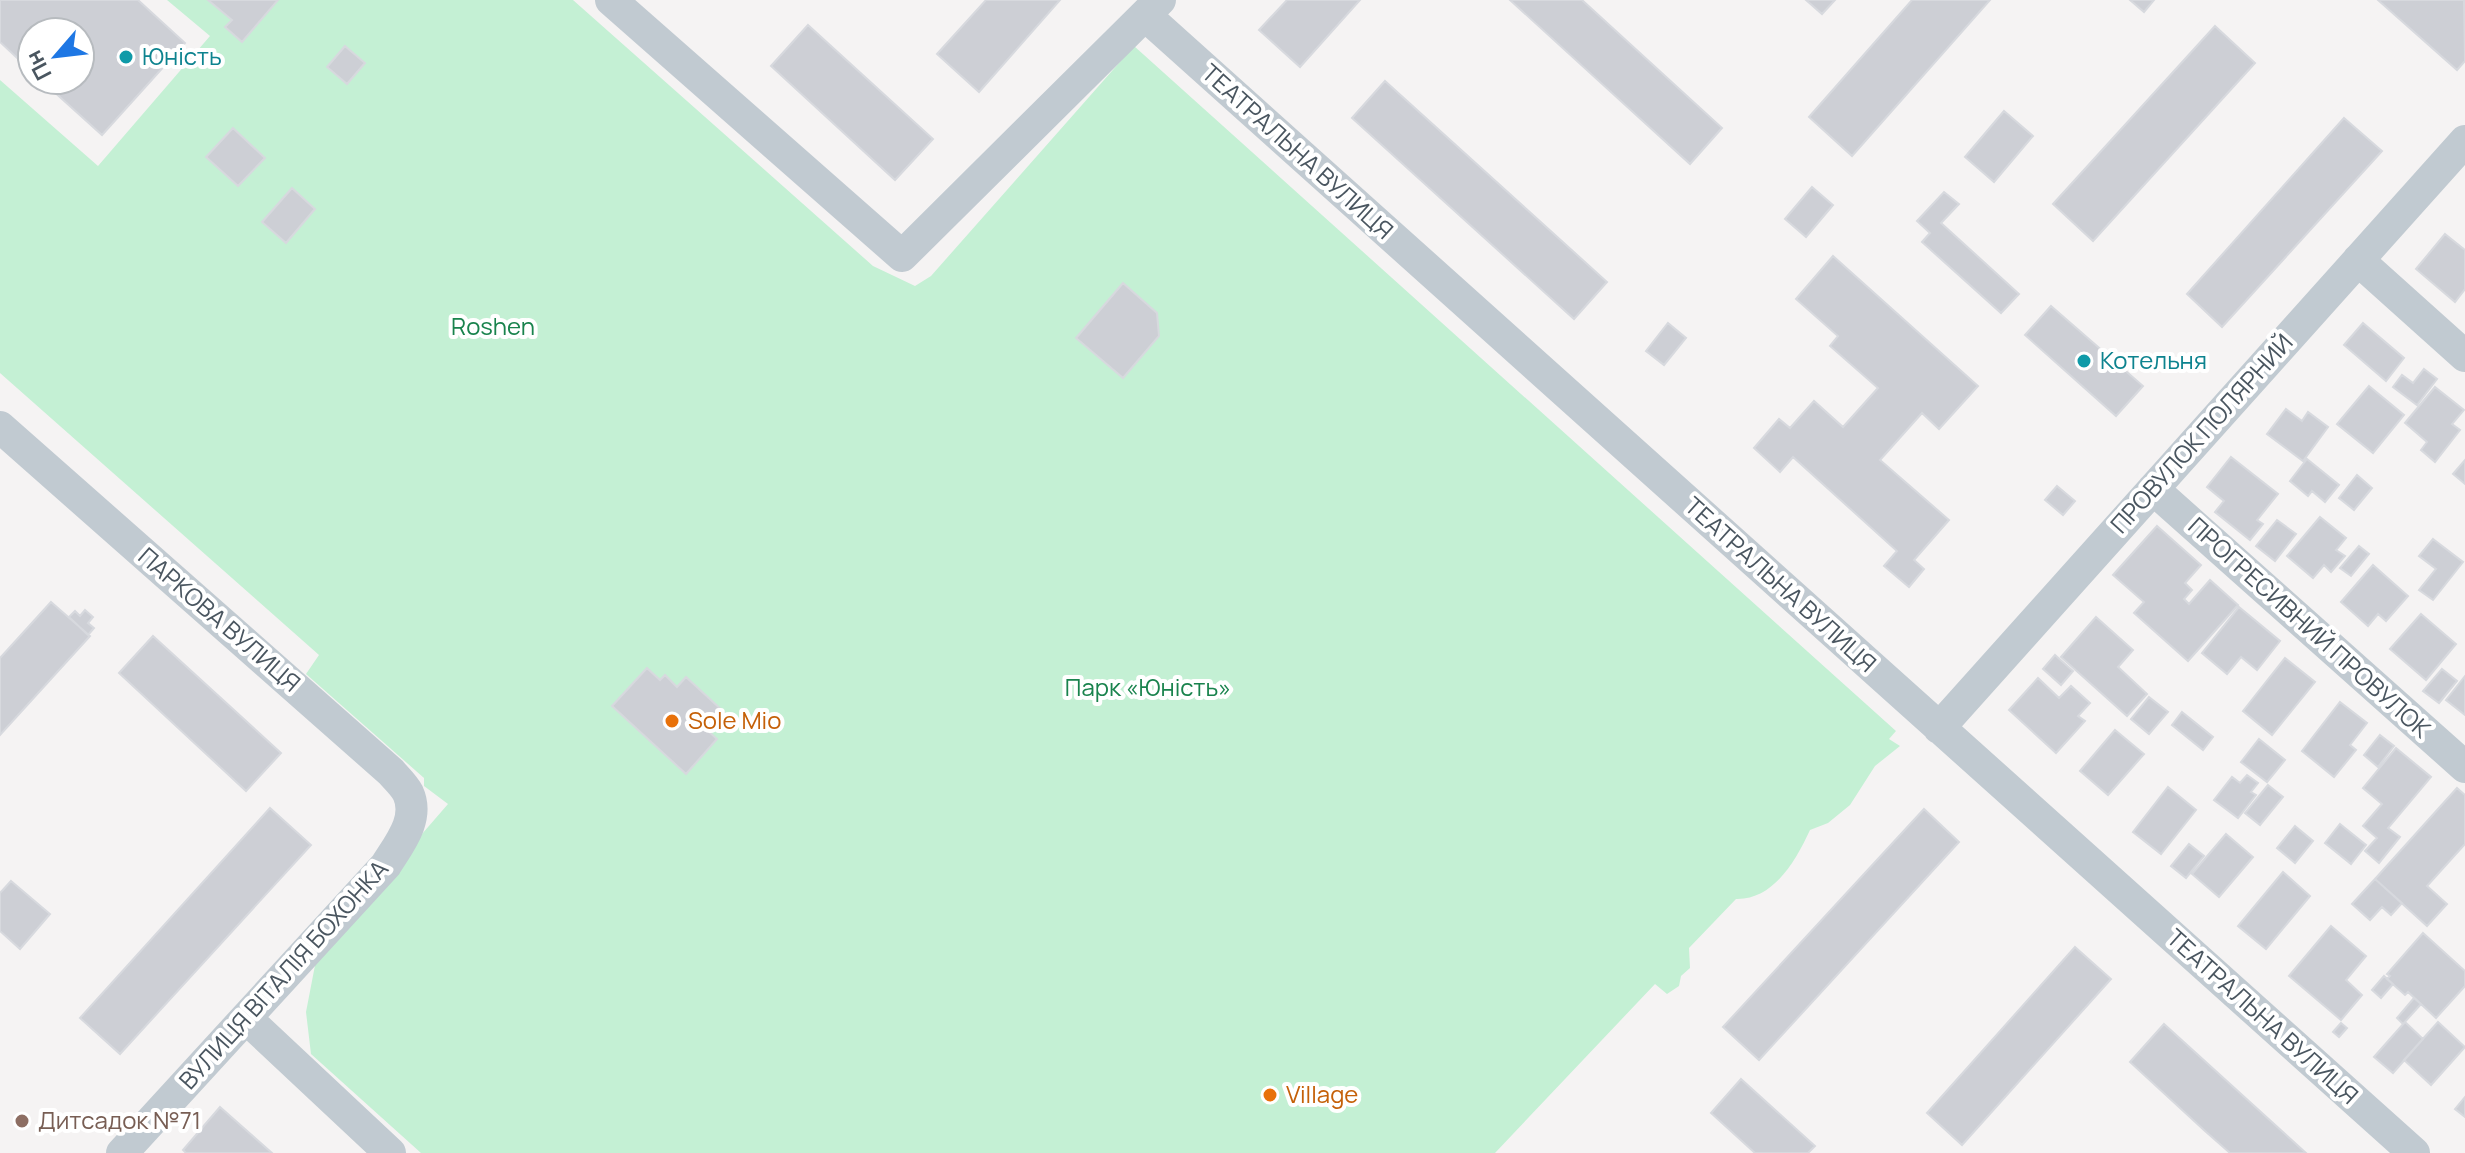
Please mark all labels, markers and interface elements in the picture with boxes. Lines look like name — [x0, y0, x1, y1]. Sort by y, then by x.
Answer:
north arrow — [16, 16, 96, 96]
place label: Юність — [142, 39, 222, 72]
text: Пн — [18, 45, 59, 86]
marker: Юність — [117, 48, 135, 66]
street label: ТЕАТРАЛЬНА ВУЛИЦЯ — [1195, 56, 1401, 246]
park label: Roshen — [451, 309, 535, 342]
street label: ПРОВУЛОК ПОЛЯРНИЙ — [2102, 326, 2299, 540]
place label: Котельня — [2100, 343, 2207, 376]
marker: Котельня — [2075, 352, 2093, 370]
street label: ТЕАТРАЛЬНА ВУЛИЦЯ — [1678, 489, 1884, 679]
street label: ПРОГРЕСИВНИЙ ПРОВУЛОК — [2182, 509, 2439, 745]
street label: ПАРКОВА ВУЛИЦЯ — [132, 539, 308, 698]
park label: Парк «Юність» — [1065, 670, 1231, 703]
place label: Sole Mio — [688, 703, 781, 736]
marker: Sole Mio — [663, 712, 681, 730]
street label: ВУЛИЦЯ ВІТАЛІЯ БОХОНКА — [171, 852, 395, 1096]
street label: ТЕАТРАЛЬНА ВУЛИЦЯ — [2160, 921, 2366, 1111]
place label: Village — [1286, 1077, 1358, 1110]
marker: Village — [1261, 1086, 1279, 1104]
place label: Дитсадок №71 — [38, 1103, 201, 1136]
marker: Дитсадок №71 — [13, 1112, 31, 1130]

